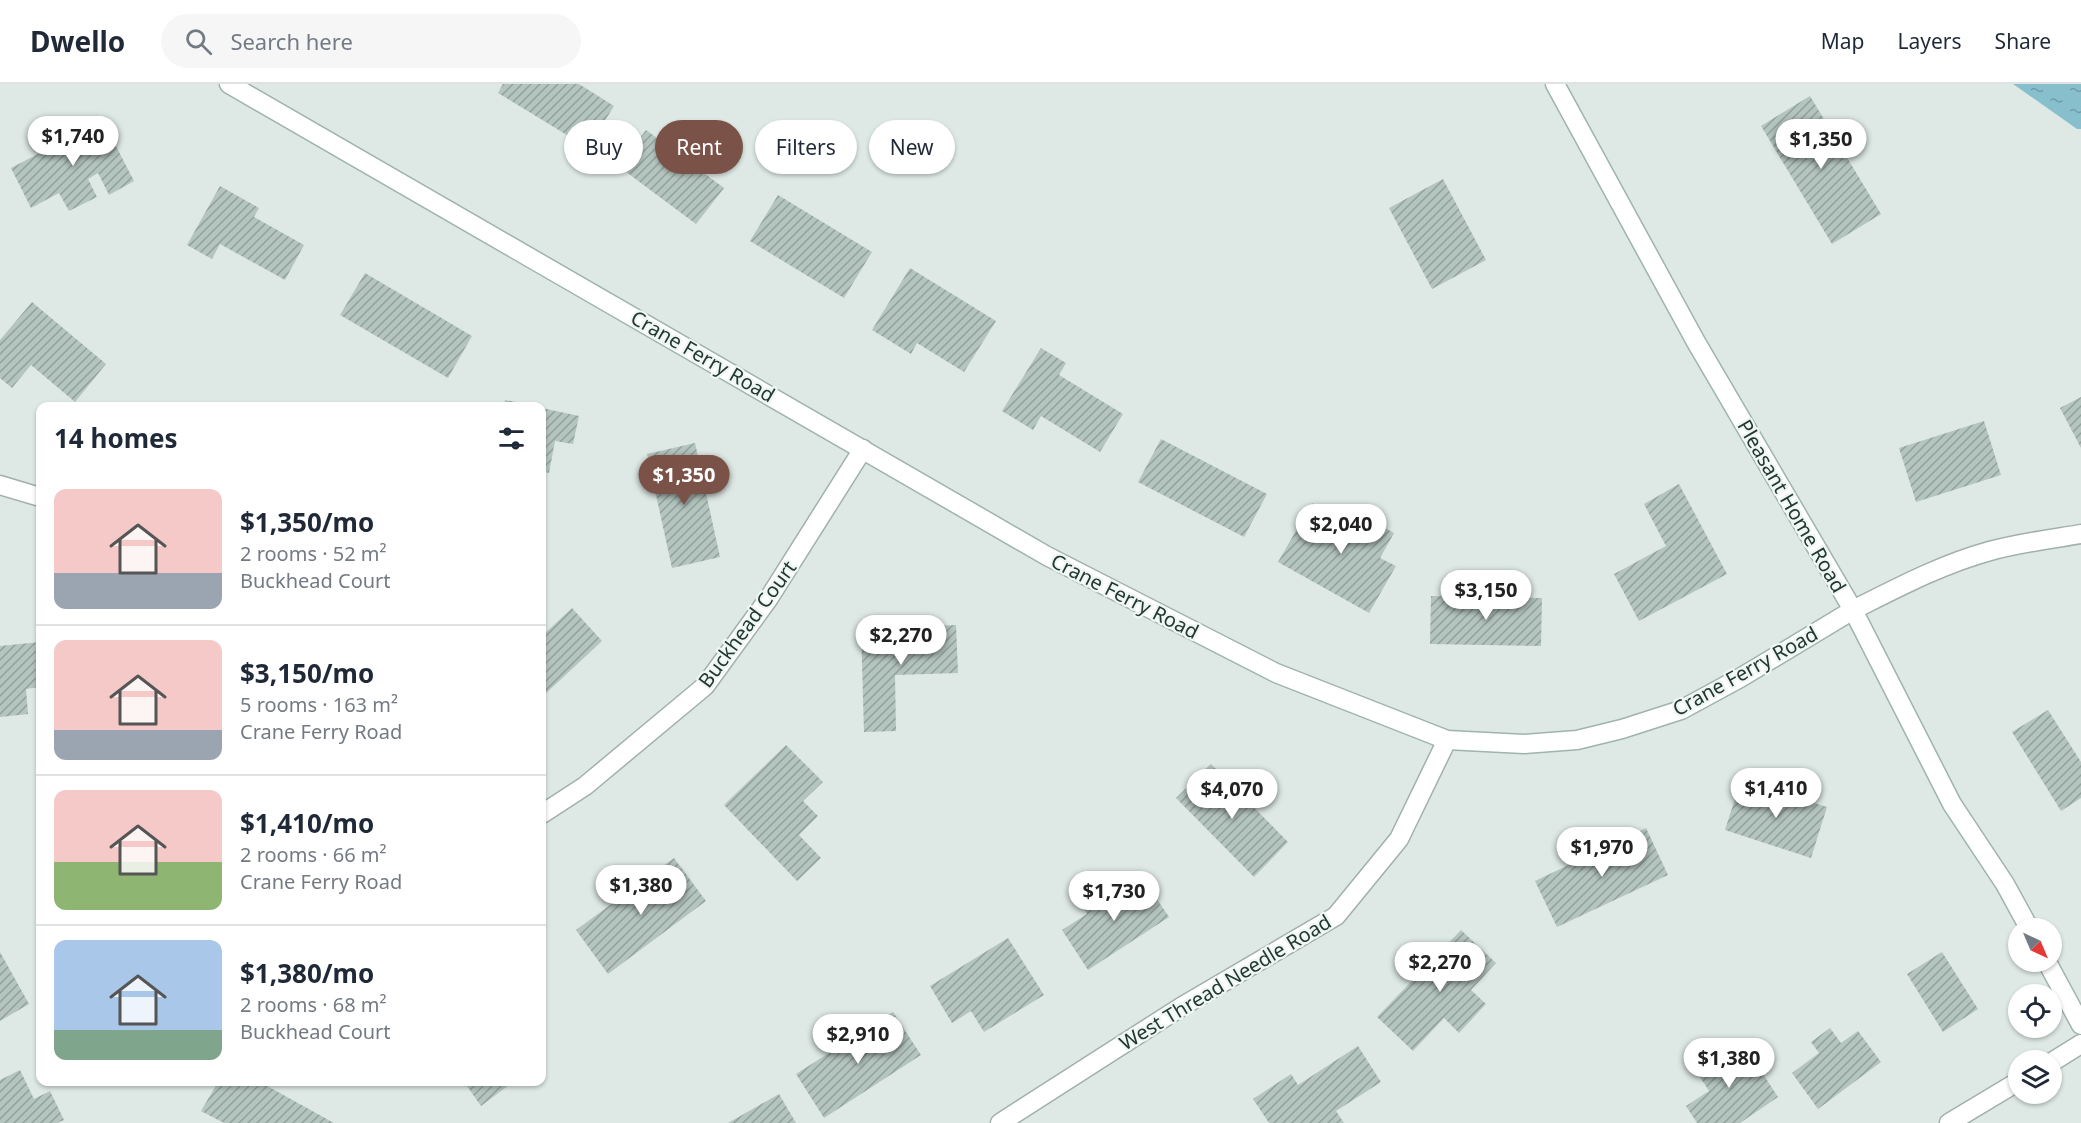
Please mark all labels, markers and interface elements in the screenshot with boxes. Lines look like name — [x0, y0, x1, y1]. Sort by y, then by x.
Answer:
search box — [161, 14, 581, 68]
text: Dwello — [30, 22, 125, 60]
icon: search — [182, 25, 215, 58]
text: Search here — [230, 26, 353, 56]
text: Map — [1821, 27, 1865, 55]
text: Layers — [1898, 27, 1962, 55]
text: Share — [1995, 27, 2051, 55]
pin: $1,740 — [24, 116, 122, 167]
pin: $1,350 — [1772, 119, 1870, 170]
chip: Buy — [564, 120, 643, 174]
chip: Rent — [655, 120, 743, 174]
chip: Filters — [755, 120, 857, 174]
chip: New — [869, 120, 955, 174]
text: $1,740 — [42, 122, 104, 149]
text: $1,350 — [1790, 125, 1852, 152]
street label: Crane Ferry Road — [626, 304, 780, 408]
street label: Pleasant Home Road — [1731, 415, 1853, 597]
text: 14 homes — [54, 420, 178, 456]
icon: filters — [495, 422, 528, 455]
pin: $1,350 — [635, 455, 733, 506]
text: $1,350 — [653, 461, 715, 488]
text: $1,350/mo — [240, 504, 374, 540]
pin: $2,040 — [1292, 504, 1390, 555]
text: $2,040 — [1310, 510, 1372, 537]
icon: home — [102, 513, 174, 585]
text: 2 rooms · 52 m² — [240, 540, 387, 567]
street label: Crane Ferry Road — [1047, 547, 1203, 645]
street label: Buckhead Court — [692, 555, 802, 693]
text: Buckhead Court — [240, 567, 391, 594]
pin: $3,150 — [1437, 570, 1535, 621]
text: $3,150 — [1455, 576, 1517, 603]
pin: $2,270 — [852, 615, 950, 666]
street label: Crane Ferry Road — [1668, 620, 1822, 722]
text: $2,270 — [870, 621, 932, 648]
text: $3,150/mo — [240, 655, 374, 691]
icon: home — [102, 664, 174, 736]
text: 5 rooms · 163 m² — [240, 691, 398, 718]
text: Crane Ferry Road — [240, 718, 402, 745]
pin: $1,410 — [1727, 768, 1825, 819]
pin: $4,070 — [1183, 769, 1281, 820]
text: $1,410 — [1745, 774, 1807, 801]
text: $4,070 — [1201, 775, 1263, 802]
text: $1,410/mo — [240, 805, 374, 841]
icon: home — [102, 814, 174, 886]
pin: $1,970 — [1553, 827, 1651, 878]
text: $1,970 — [1571, 833, 1633, 860]
text: 2 rooms · 66 m² — [240, 841, 387, 868]
pin: $1,380 — [592, 865, 690, 916]
text: Crane Ferry Road — [240, 868, 402, 895]
text: $1,380 — [610, 871, 672, 898]
pin: $1,730 — [1065, 871, 1163, 922]
text: $1,730 — [1083, 877, 1145, 904]
street label: West Thread Needle Road — [1114, 908, 1336, 1056]
north arrow — [2008, 918, 2062, 972]
map controls — [2008, 918, 2062, 1104]
pin: $2,270 — [1391, 942, 1489, 993]
text: $2,270 — [1409, 948, 1471, 975]
text: $1,380/mo — [240, 955, 374, 991]
icon: home — [102, 964, 174, 1036]
button: locate — [2008, 984, 2062, 1038]
text: 2 rooms · 68 m² — [240, 991, 387, 1018]
pin: $2,910 — [809, 1014, 907, 1065]
text: Buckhead Court — [240, 1018, 391, 1045]
text: $2,910 — [827, 1020, 889, 1047]
pin: $1,380 — [1680, 1038, 1778, 1089]
text: $1,380 — [1698, 1044, 1760, 1071]
button: layers — [2008, 1050, 2062, 1104]

